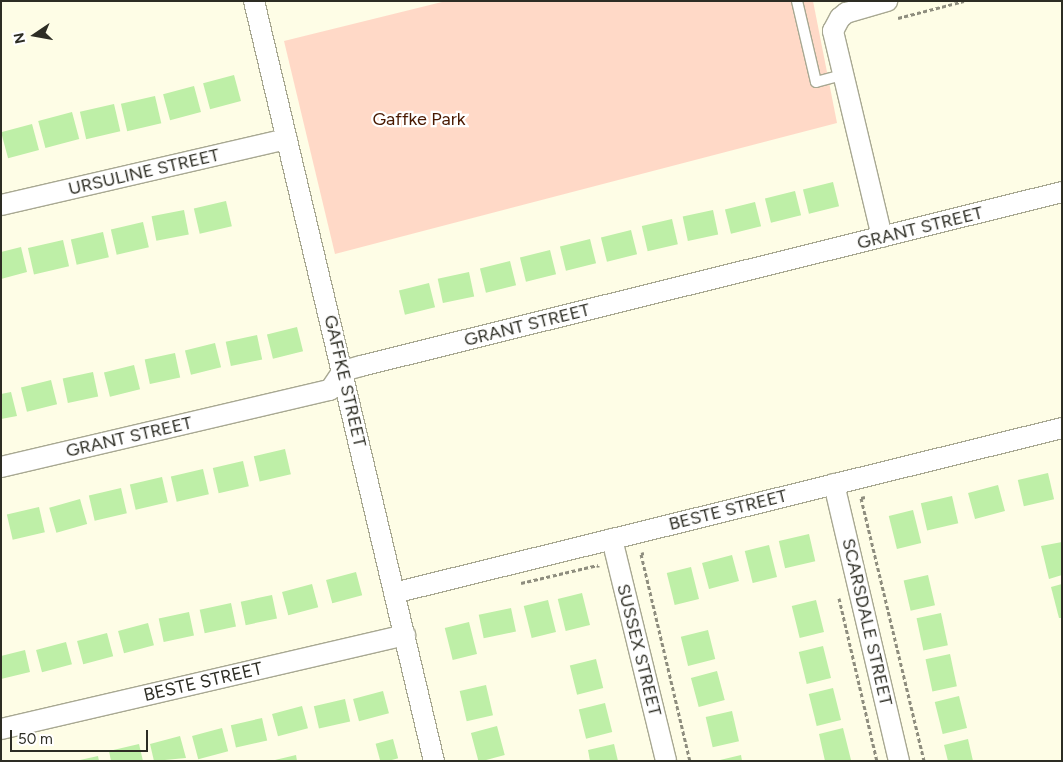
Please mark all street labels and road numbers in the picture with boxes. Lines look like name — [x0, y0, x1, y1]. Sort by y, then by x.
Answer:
street label: URSULINE STREET — [66, 144, 222, 200]
street label: GRANT STREET — [855, 202, 985, 254]
street label: GRANT STREET — [462, 299, 592, 351]
street label: GAFFKE STREET — [319, 313, 371, 449]
street label: GRANT STREET — [64, 412, 194, 462]
street label: BESTE STREET — [667, 485, 789, 535]
street label: SCARSDALE STREET — [837, 536, 897, 708]
street label: SUSSEX STREET — [612, 582, 666, 718]
street label: BESTE STREET — [142, 658, 264, 706]

